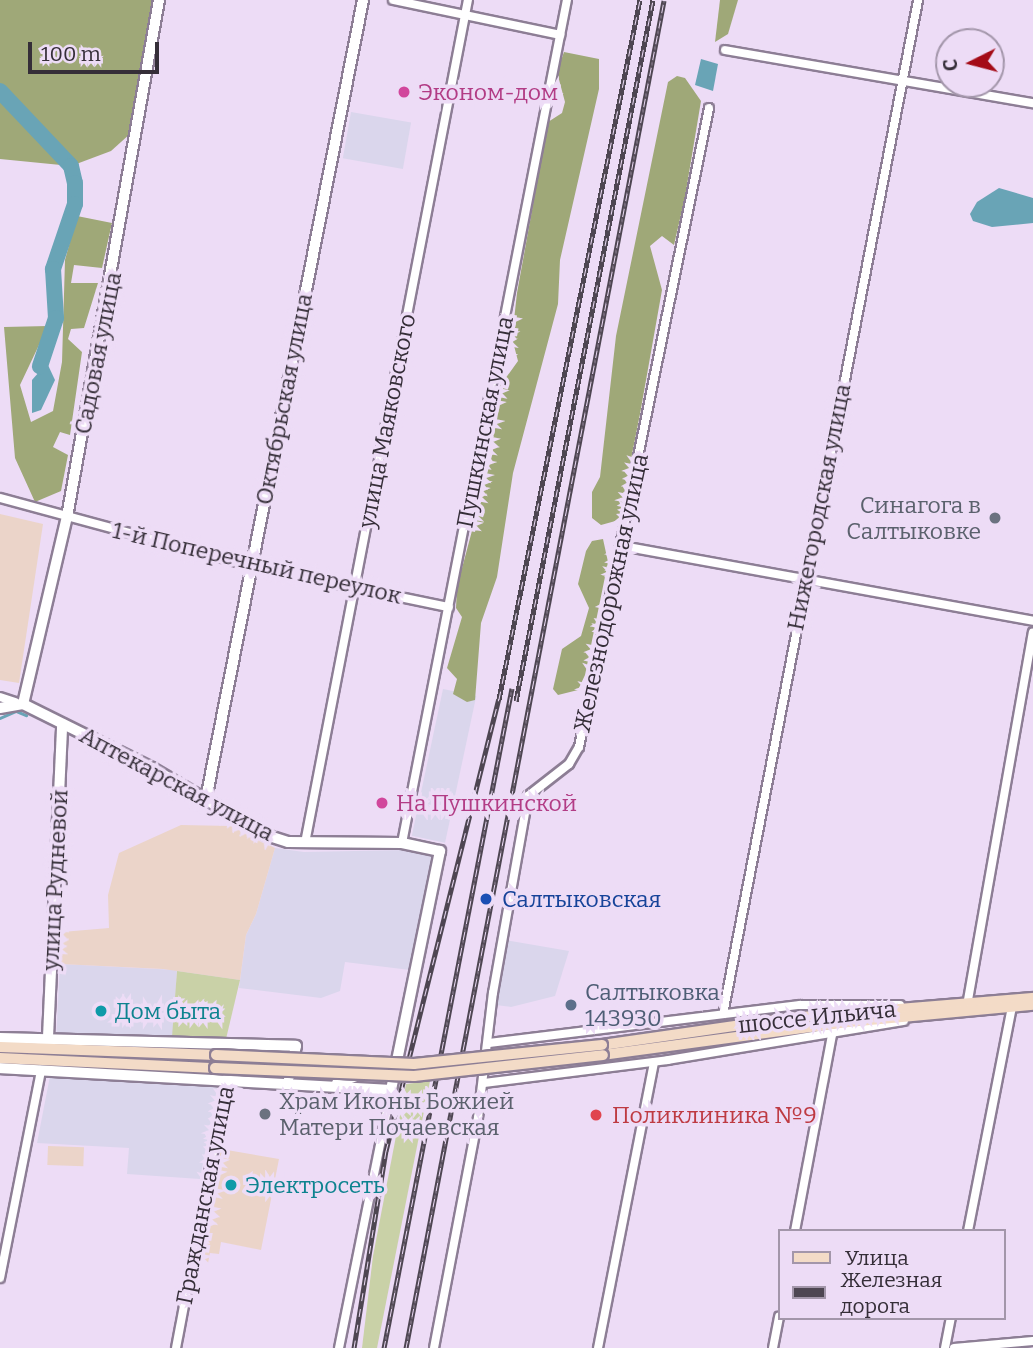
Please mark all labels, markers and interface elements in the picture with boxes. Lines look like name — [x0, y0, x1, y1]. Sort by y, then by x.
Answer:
scale bar — [32, 28, 163, 72]
north arrow — [935, 28, 1005, 98]
text: 100 m — [41, 41, 101, 67]
text: С — [939, 58, 963, 72]
place label: Эконом-дом — [418, 78, 558, 106]
marker: Эконом-дом — [396, 84, 412, 100]
street label: Садовая улица — [69, 270, 127, 436]
street label: Октябрьская улица — [250, 291, 318, 507]
street label: улица Маяковского — [353, 311, 421, 531]
street label: Пушкинская улица — [451, 314, 519, 530]
street label: Нижегородская улица — [782, 381, 856, 633]
street label: Железнодорожная улица — [568, 451, 654, 735]
place label: Синагога в Салтыковке — [846, 491, 981, 545]
marker: Синагога в Салтыковке — [987, 510, 1003, 526]
street label: 1-й Поперечный переулок — [110, 516, 404, 610]
street label: Аптекарская улица — [75, 721, 279, 847]
street label: улица Рудневой — [36, 789, 74, 971]
place label: На Пушкинской — [396, 789, 577, 817]
marker: На Пушкинской — [374, 795, 390, 811]
place label: Салтыковская — [502, 885, 661, 913]
marker: Салтыковская — [476, 889, 496, 909]
place label: Салтыковка 143930 — [585, 978, 720, 1032]
street label: шоссе Ильича — [737, 995, 897, 1039]
place label: Дом быта — [115, 997, 221, 1025]
marker: Салтыковка 143930 — [563, 997, 579, 1013]
marker: Дом быта — [93, 1003, 109, 1019]
street label: Гражданская улица — [170, 1083, 240, 1307]
place label: Храм Иконы Божией Матери Почаевская — [279, 1087, 514, 1141]
place label: Поликлиника №9 — [612, 1101, 817, 1129]
marker: Поликлиника №9 — [586, 1105, 606, 1125]
marker: Храм Иконы Божией Матери Почаевская — [257, 1106, 273, 1122]
place label: Электросеть — [245, 1171, 385, 1199]
marker: Электросеть — [223, 1177, 239, 1193]
legend — [778, 1229, 1005, 1320]
text: Улица — [845, 1245, 909, 1271]
text: Железная дорога — [840, 1267, 942, 1319]

